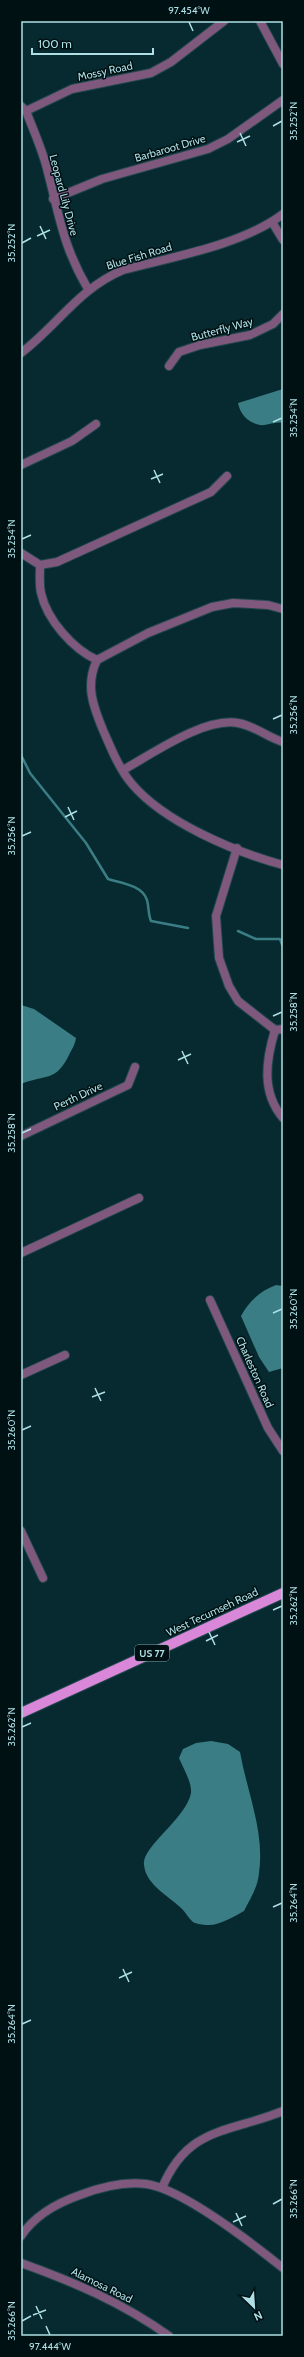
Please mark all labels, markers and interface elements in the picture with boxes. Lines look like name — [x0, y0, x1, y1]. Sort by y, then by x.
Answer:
text: 97.454°W — [168, 4, 210, 17]
scale bar — [32, 30, 153, 56]
text: 100 m — [38, 36, 72, 51]
street label: Mossy Road — [76, 58, 134, 84]
text: 35.252°N — [287, 102, 300, 140]
street label: Barbaroot Drive — [133, 131, 207, 165]
street label: Leopard Lily Drive — [46, 153, 82, 237]
text: 35.252°N — [5, 224, 18, 262]
street label: Blue Fish Road — [105, 239, 173, 273]
street label: Butterfly Way — [190, 314, 255, 344]
text: 35.254°N — [287, 398, 300, 438]
text: 35.254°N — [5, 519, 18, 559]
text: 35.256°N — [287, 695, 300, 735]
text: 35.256°N — [5, 816, 18, 856]
text: 35.258°N — [287, 992, 300, 1032]
street label: Perth Drive — [51, 1078, 105, 1113]
text: 35.258°N — [5, 1113, 18, 1153]
text: 35.260°N — [287, 1289, 300, 1329]
street label: Charleston Road — [233, 1334, 277, 1410]
text: 35.260°N — [5, 1410, 18, 1450]
street label: West Tecumseh Road — [164, 1585, 260, 1639]
text: 35.262°N — [287, 1586, 300, 1626]
road number: US 77 — [135, 1645, 169, 1661]
text: 35.262°N — [5, 1707, 18, 1747]
text: 35.264°N — [287, 1883, 300, 1923]
text: 35.264°N — [5, 2004, 18, 2044]
text: 35.266°N — [287, 2179, 300, 2219]
street label: Alamosa Road — [69, 2264, 135, 2306]
north arrow — [234, 2287, 274, 2327]
text: 35.266°N — [5, 2301, 18, 2341]
text: N — [252, 2308, 265, 2324]
text: 97.444°W — [29, 2340, 72, 2353]

